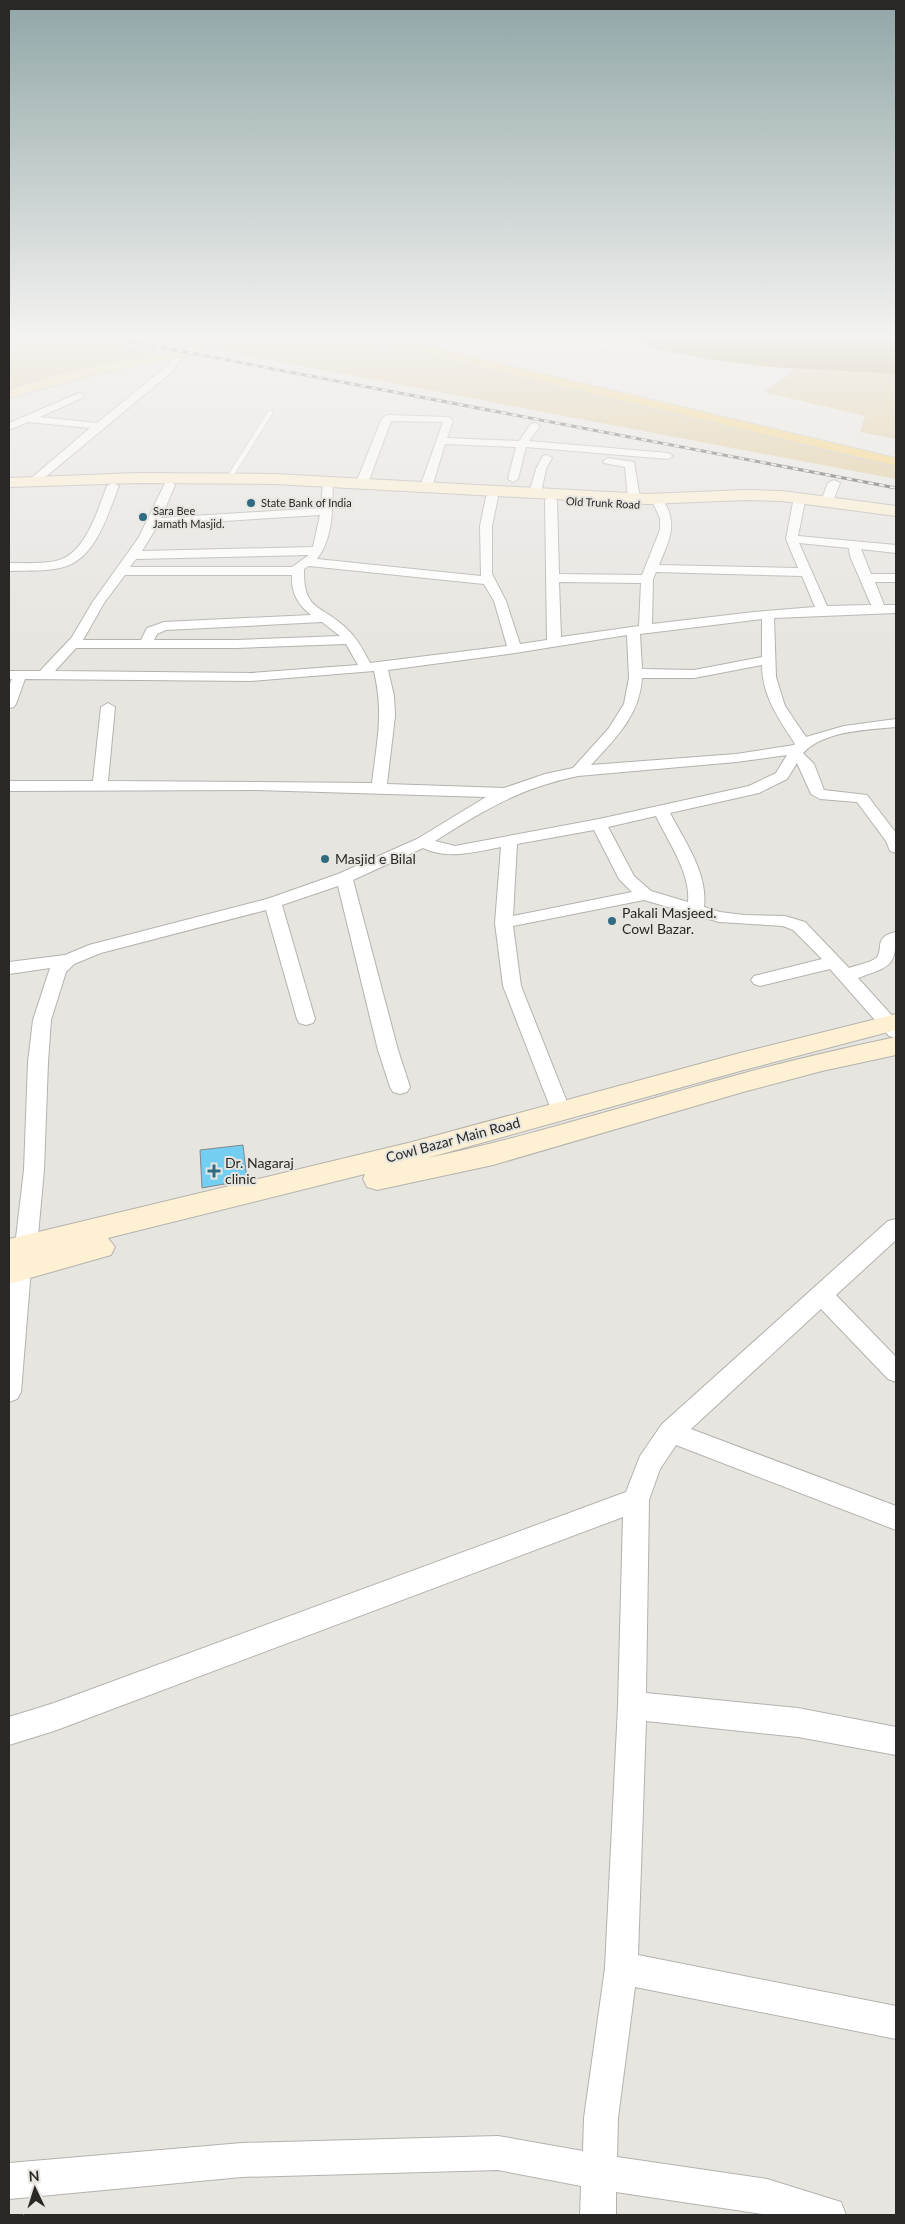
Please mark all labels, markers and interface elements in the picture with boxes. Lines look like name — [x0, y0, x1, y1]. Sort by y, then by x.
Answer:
street label: Old Trunk Road — [566, 494, 640, 511]
place label: State Bank of India — [261, 496, 352, 509]
marker: State Bank of India — [245, 497, 257, 509]
place label: Sara Bee Jamath Masjid. — [153, 504, 225, 530]
marker: Sara Bee Jamath Masjid. — [137, 511, 149, 523]
place label: Masjid e Bilal — [335, 850, 416, 867]
marker: Masjid e Bilal — [319, 853, 331, 865]
place label: Pakali Masjeed. Cowl Bazar. — [622, 904, 717, 937]
marker: Pakali Masjeed. Cowl Bazar. — [606, 915, 618, 927]
street label: Cowl Bazar Main Road — [384, 1113, 522, 1166]
place label: Dr. Nagaraj clinic — [225, 1154, 294, 1187]
marker: Dr. Nagaraj clinic — [207, 1164, 221, 1178]
north arrow — [10, 2164, 60, 2214]
text: N — [28, 2167, 40, 2184]

